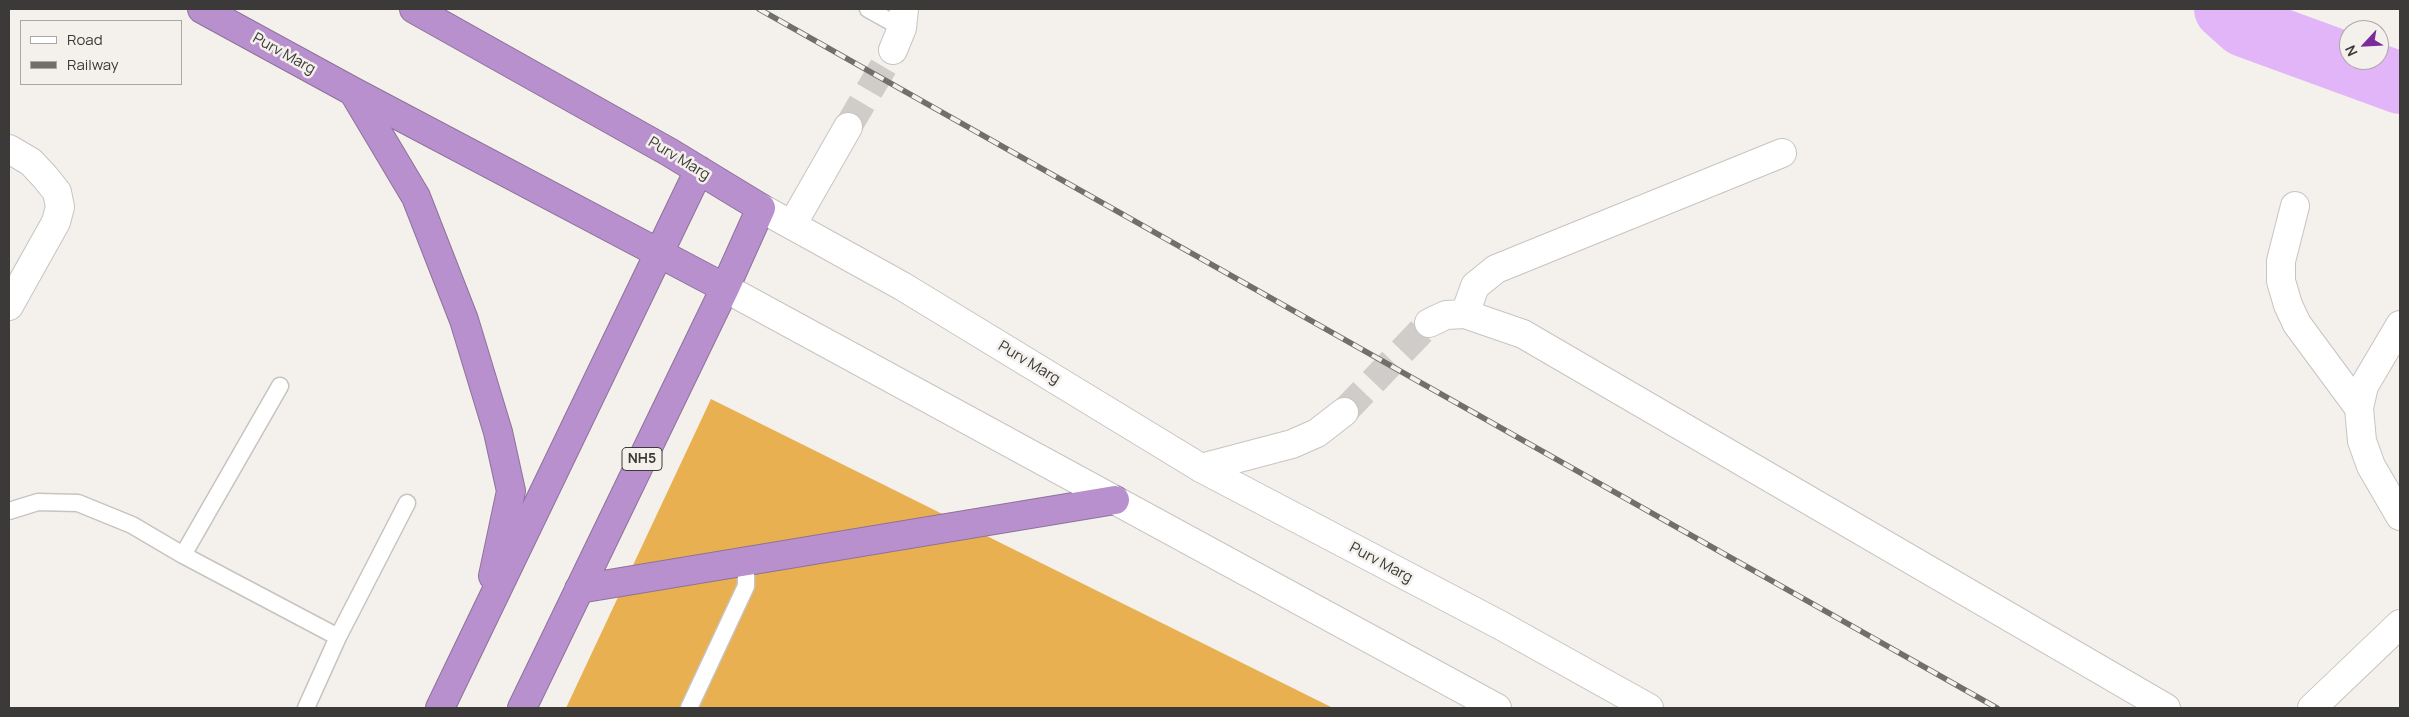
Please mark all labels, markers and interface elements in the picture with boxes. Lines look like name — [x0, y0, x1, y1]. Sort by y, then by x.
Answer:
legend — [20, 20, 182, 85]
north arrow — [2339, 20, 2389, 70]
text: Road — [67, 29, 103, 50]
street label: Purv Marg — [249, 29, 319, 79]
text: N — [2340, 43, 2362, 60]
text: Railway — [67, 54, 119, 75]
street label: Purv Marg — [645, 134, 713, 184]
street label: Purv Marg — [995, 338, 1063, 388]
road number: NH5 — [622, 448, 662, 470]
street label: Purv Marg — [1346, 539, 1416, 587]

